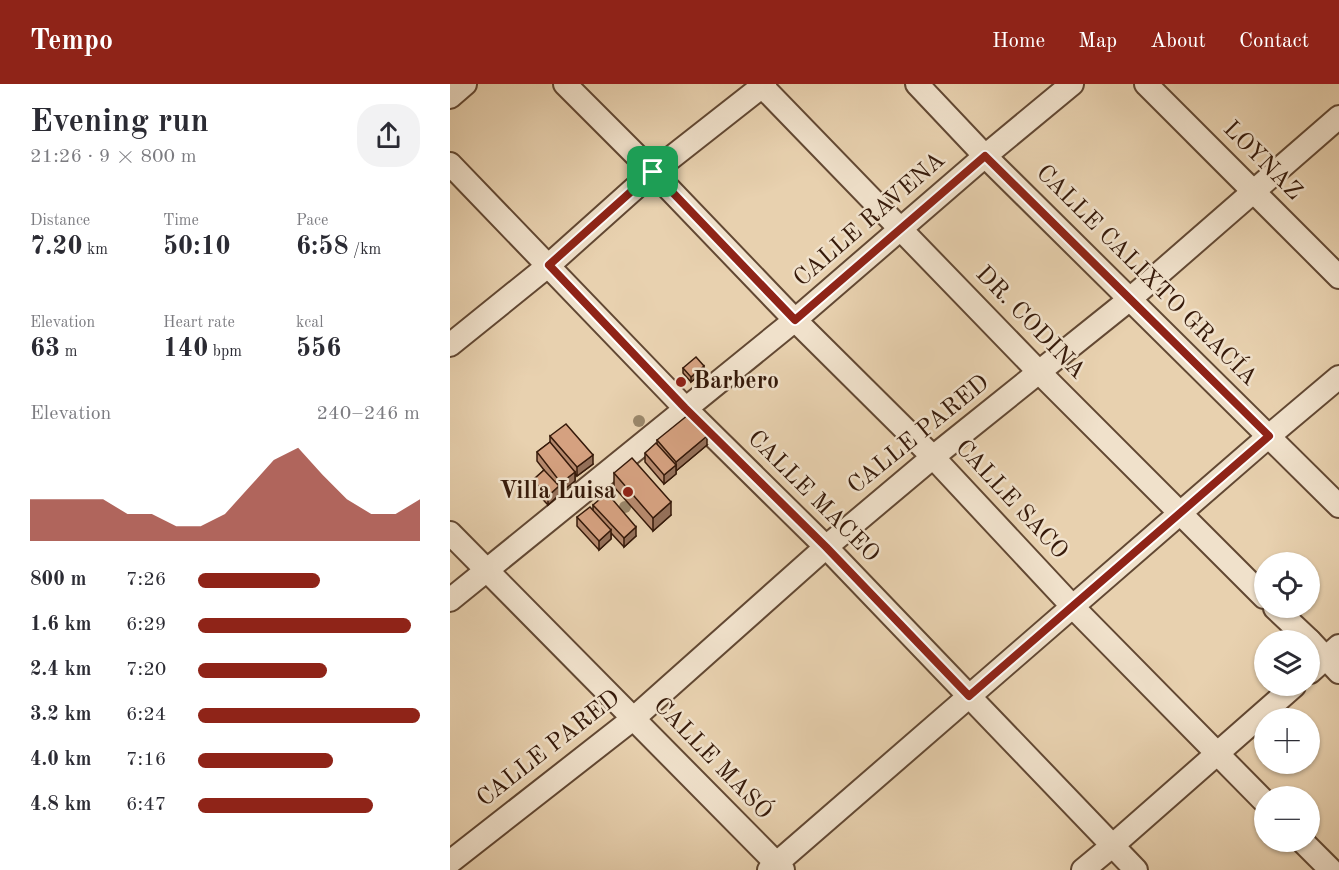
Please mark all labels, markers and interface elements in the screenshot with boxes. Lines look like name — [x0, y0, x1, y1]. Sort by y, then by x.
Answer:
text: Tempo — [30, 28, 113, 56]
text: Home — [992, 31, 1045, 52]
text: Map — [1078, 31, 1117, 52]
text: About — [1150, 31, 1206, 52]
text: Contact — [1239, 31, 1309, 52]
button: share — [357, 104, 420, 167]
text: Evening run — [30, 106, 209, 139]
street label: LOYNAZ — [1218, 117, 1306, 205]
pin — [627, 146, 678, 197]
text: 21:26 · 9 × 800 m — [30, 147, 197, 167]
street label: CALLE RAVENA — [790, 148, 950, 292]
icon: arrive — [636, 155, 669, 188]
street label: CALLE CALIXTO GRACÍA — [1031, 158, 1264, 391]
text: Distance — [30, 213, 90, 229]
text: Time — [163, 213, 199, 229]
text: Pace — [296, 213, 328, 229]
text: 7.20 — [30, 234, 83, 260]
text: 50:10 — [163, 234, 231, 260]
text: 6:58 — [296, 234, 349, 260]
text: km — [83, 242, 108, 258]
text: /km — [349, 242, 381, 258]
street label: DR. CODINA — [971, 262, 1089, 384]
text: Elevation — [30, 315, 95, 331]
text: Heart rate — [163, 315, 235, 331]
text: kcal — [296, 315, 324, 331]
text: 63 — [30, 336, 60, 362]
text: 140 — [163, 336, 208, 362]
text: 556 — [296, 336, 341, 362]
text: m — [60, 344, 77, 360]
text: bpm — [208, 344, 242, 360]
place label: Barbero — [693, 370, 779, 394]
street label: CALLE PARED — [844, 371, 994, 499]
marker: Barbero — [674, 375, 688, 389]
text: Elevation — [30, 404, 111, 424]
text: 240–246 m — [317, 404, 420, 424]
street label: CALLE MACEO — [743, 427, 883, 567]
street label: CALLE SACO — [950, 436, 1072, 564]
place label: Villa Luisa — [499, 480, 616, 504]
marker: Villa Luisa — [621, 485, 635, 499]
map controls — [1254, 552, 1320, 852]
button: locate — [1254, 552, 1320, 618]
text: 800 m — [30, 570, 86, 590]
text: 7:26 — [126, 570, 166, 590]
text: 1.6 km — [30, 615, 92, 635]
text: 6:29 — [126, 615, 166, 635]
button: layers — [1254, 630, 1320, 696]
text: 2.4 km — [30, 660, 92, 680]
text: 7:20 — [126, 660, 166, 680]
street label: CALLE PARED — [473, 686, 625, 812]
street label: CALLE MASÓ — [648, 690, 779, 824]
text: 3.2 km — [30, 705, 92, 725]
text: 6:24 — [126, 705, 166, 725]
button: + — [1254, 708, 1320, 774]
text: 4.0 km — [30, 750, 92, 770]
text: 7:16 — [126, 750, 166, 770]
button: − — [1254, 786, 1320, 852]
text: 4.8 km — [30, 795, 92, 815]
text: 6:47 — [126, 795, 166, 815]

